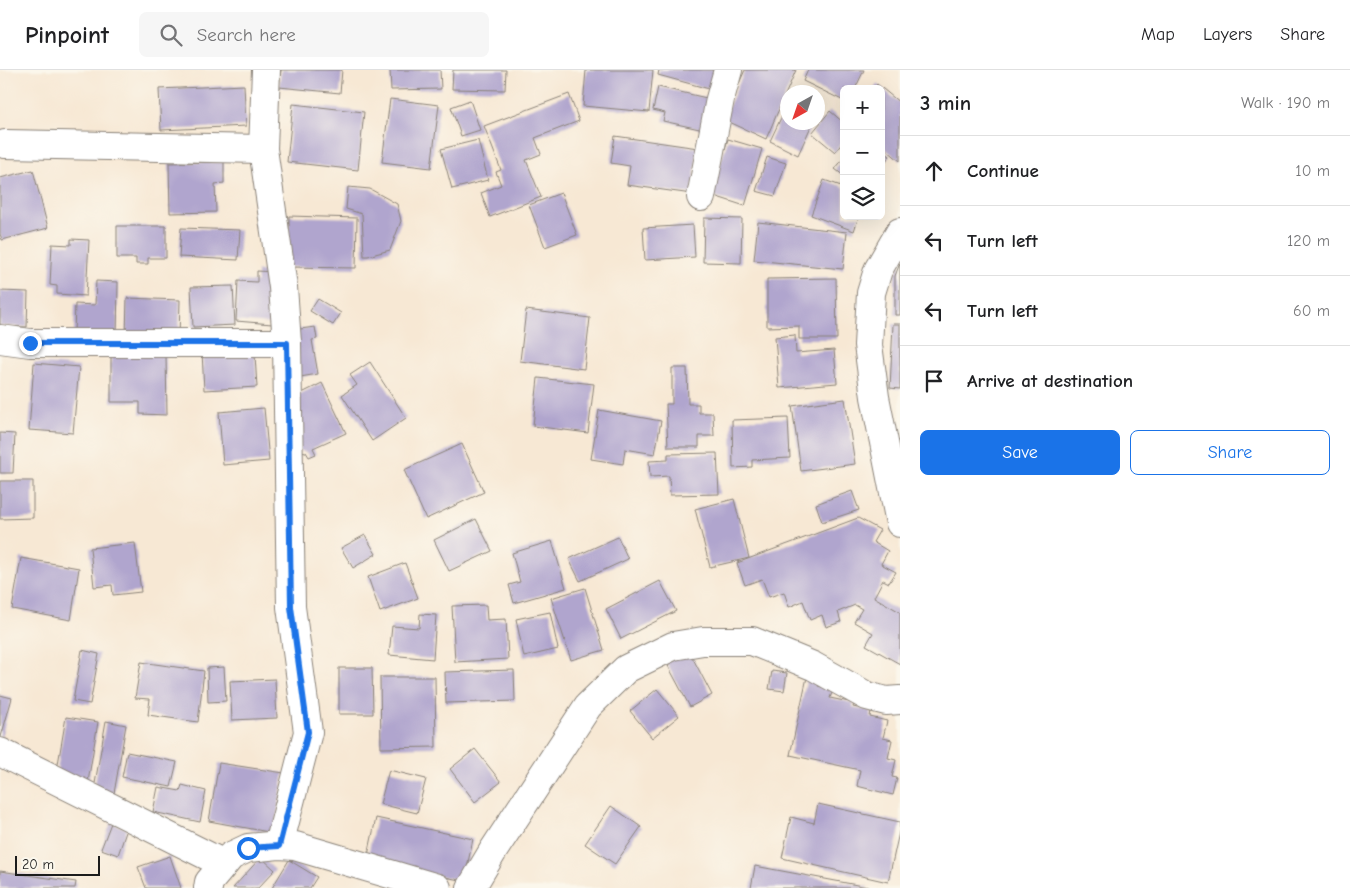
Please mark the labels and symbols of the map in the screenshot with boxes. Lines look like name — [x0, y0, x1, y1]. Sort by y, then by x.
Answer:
north arrow — [780, 85, 825, 130]
route end — [19, 332, 42, 355]
route start — [237, 837, 260, 860]
scale bar — [15, 853, 100, 876]

